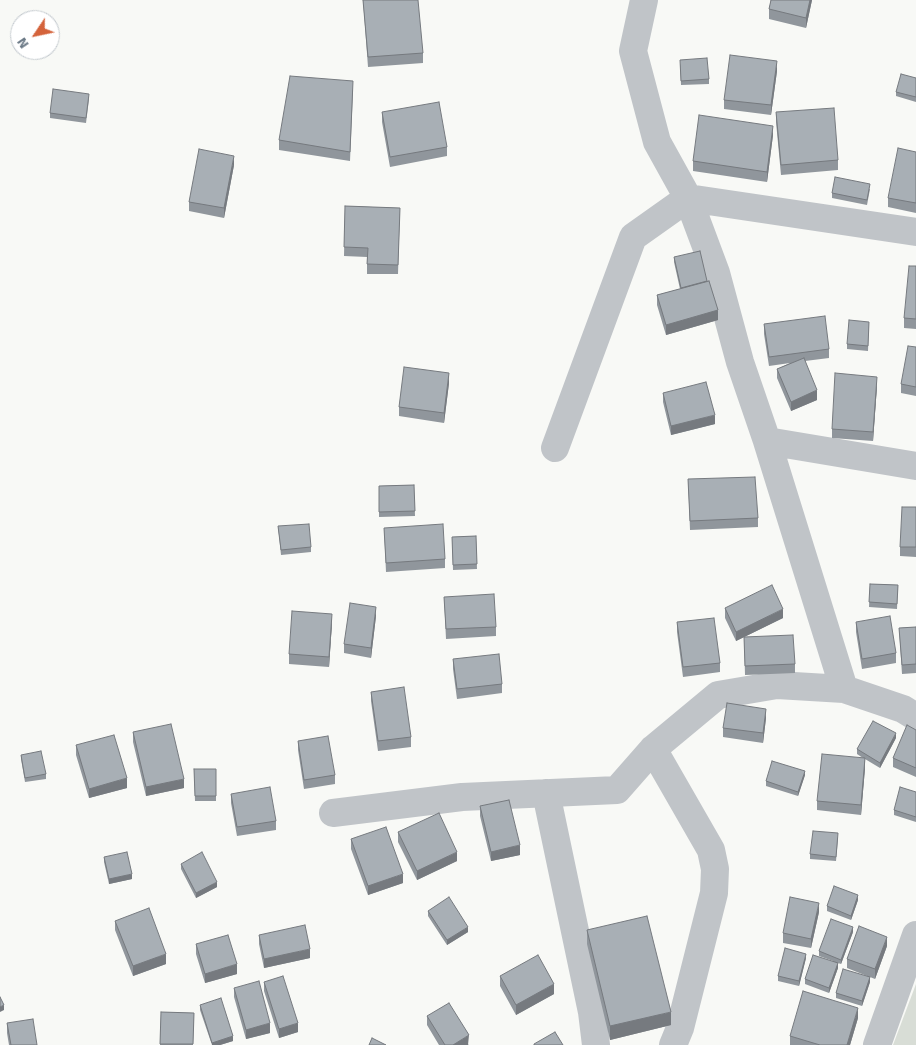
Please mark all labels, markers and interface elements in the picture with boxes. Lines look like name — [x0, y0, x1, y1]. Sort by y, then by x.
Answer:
north arrow — [10, 10, 60, 60]
text: N — [13, 34, 33, 52]

